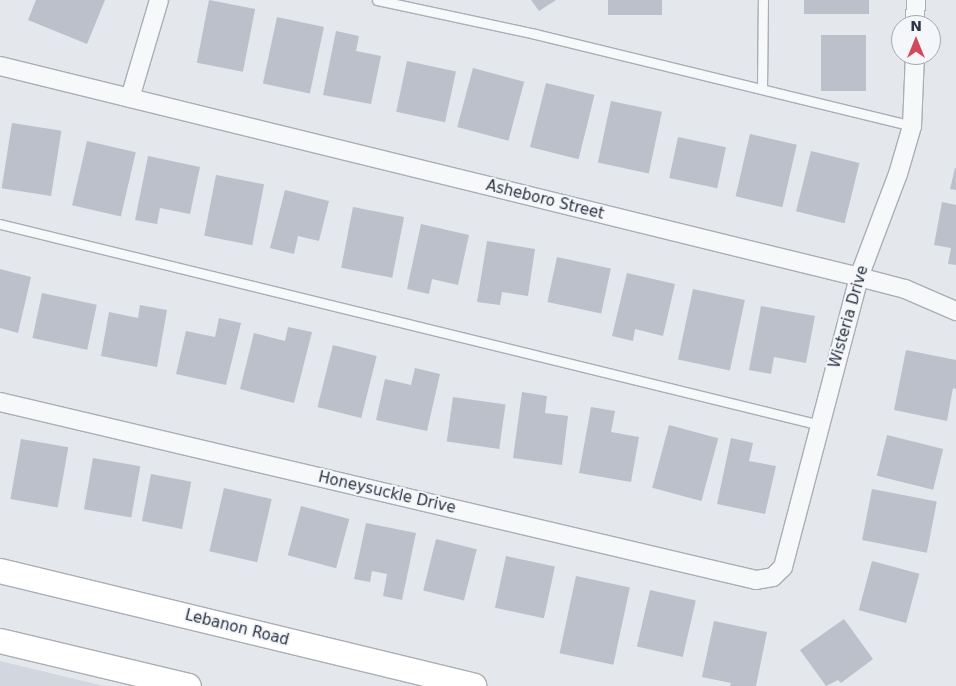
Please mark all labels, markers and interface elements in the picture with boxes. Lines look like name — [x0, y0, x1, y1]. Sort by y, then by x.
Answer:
north arrow — [891, 15, 941, 65]
text: N — [910, 18, 922, 34]
street label: Asheboro Street — [484, 177, 606, 223]
street label: Wisteria Drive — [826, 264, 872, 370]
street label: Honeysuckle Drive — [317, 468, 457, 518]
street label: Lebanon Road — [183, 606, 291, 650]

